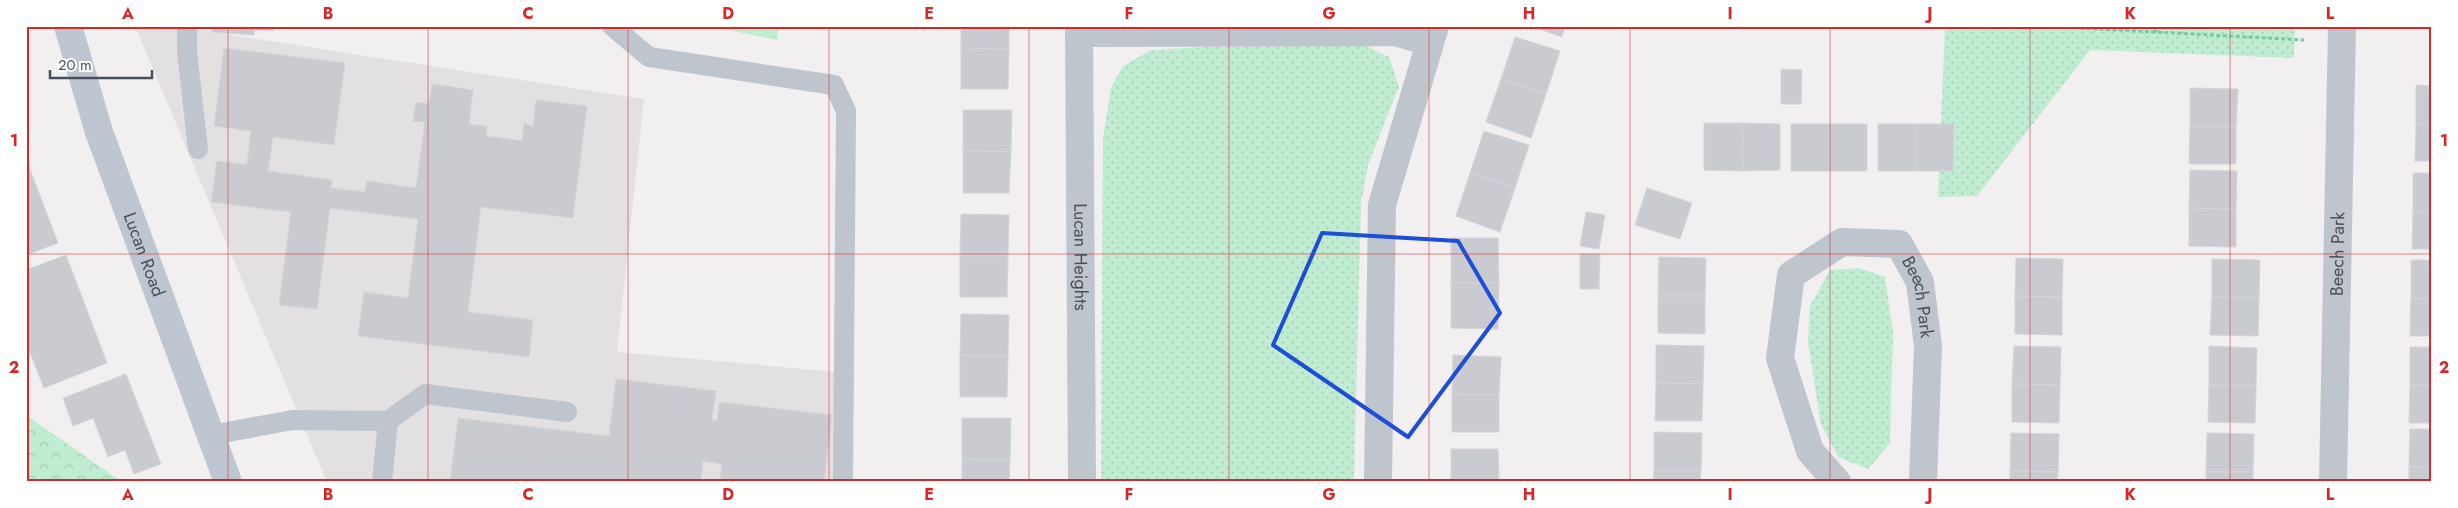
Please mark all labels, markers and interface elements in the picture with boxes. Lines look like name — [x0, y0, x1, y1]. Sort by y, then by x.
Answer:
text: A — [121, 2, 134, 25]
text: B — [323, 2, 333, 25]
text: C — [522, 2, 534, 25]
text: D — [722, 2, 734, 25]
text: E — [924, 2, 934, 25]
text: F — [1125, 2, 1133, 25]
text: G — [1322, 2, 1336, 25]
text: H — [1523, 2, 1535, 25]
text: I — [1727, 2, 1733, 25]
text: J — [1924, 2, 1933, 25]
text: K — [2124, 2, 2136, 25]
text: L — [2326, 2, 2335, 25]
scale bar — [50, 48, 152, 80]
text: 20 m — [58, 54, 92, 76]
text: 1 — [10, 129, 18, 152]
text: 1 — [2440, 129, 2448, 152]
street label: Lucan Heights — [1067, 203, 1094, 311]
street label: Lucan Road — [117, 209, 172, 300]
street label: Beech Park — [2324, 212, 2351, 296]
street label: Beech Park — [1895, 251, 1940, 340]
text: 2 — [9, 356, 19, 379]
text: 2 — [2439, 356, 2449, 379]
text: A — [121, 483, 134, 506]
text: B — [323, 483, 333, 506]
text: C — [522, 483, 534, 506]
text: D — [722, 483, 734, 506]
text: E — [924, 483, 934, 506]
text: F — [1125, 483, 1133, 506]
text: G — [1322, 483, 1336, 506]
text: H — [1523, 483, 1535, 506]
text: I — [1727, 483, 1733, 506]
text: J — [1924, 483, 1933, 506]
text: K — [2124, 483, 2136, 506]
text: L — [2326, 483, 2335, 506]

